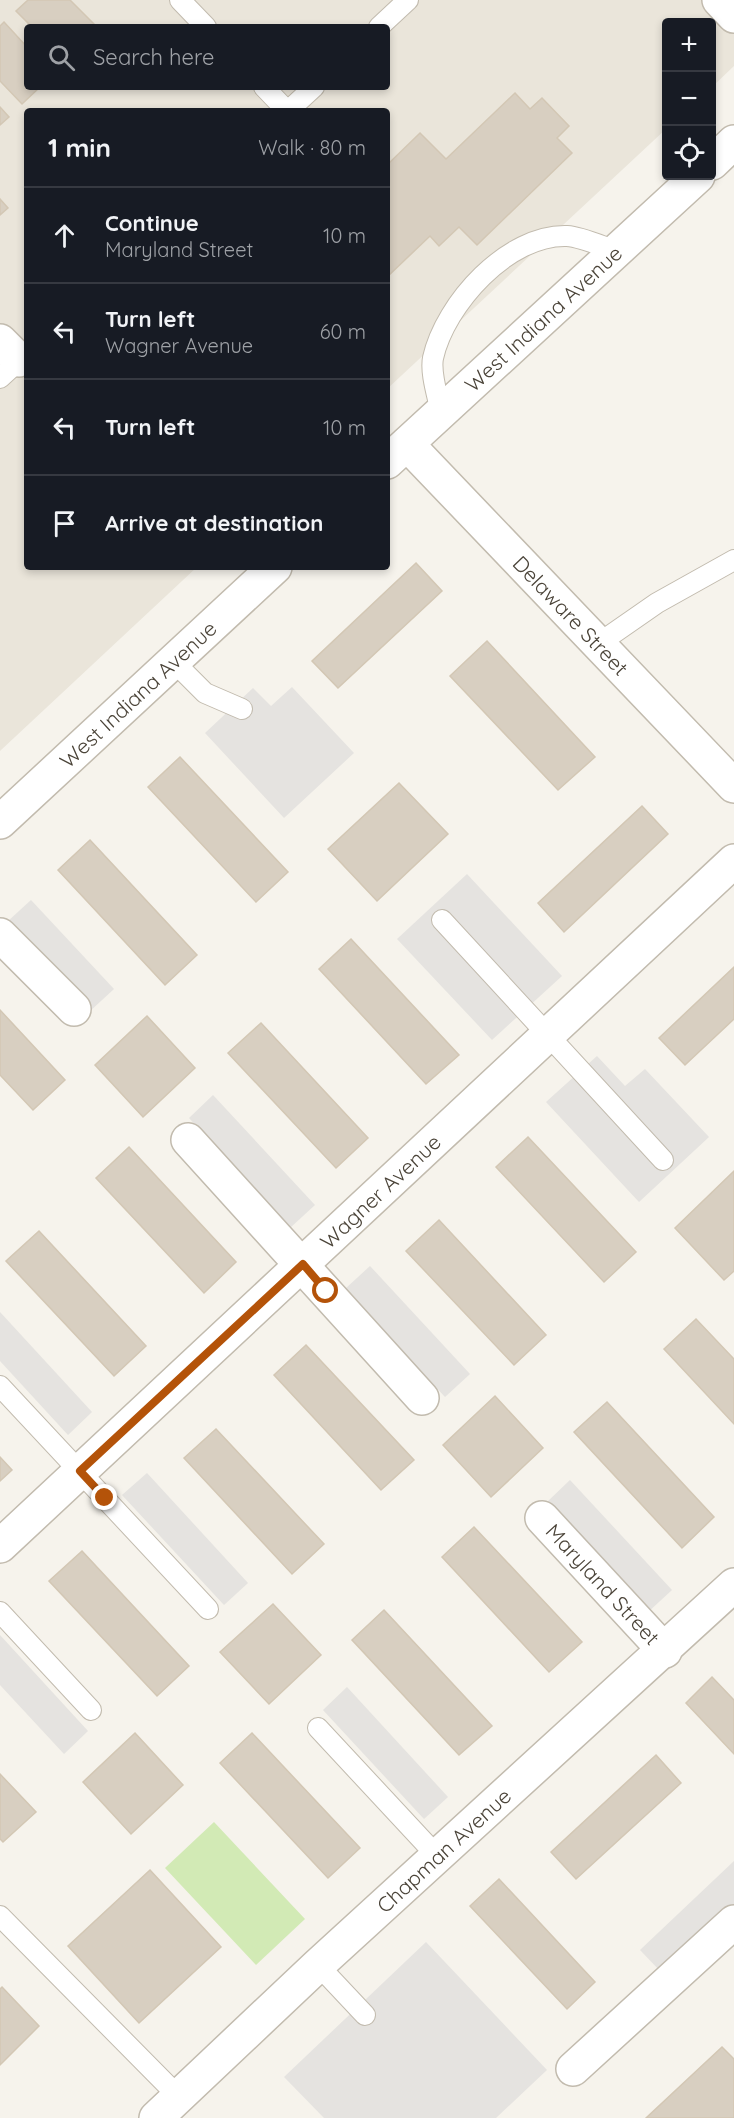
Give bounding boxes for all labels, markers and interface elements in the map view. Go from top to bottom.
map controls [662,18,716,180]
button: + [662,18,716,72]
search box [24,24,390,90]
icon: search [45,41,78,74]
text: Search here [93,43,214,71]
button: − [662,72,716,126]
button: locate [662,126,716,180]
text: 1 min [48,131,111,164]
text: Walk · 80 m [258,135,366,160]
text: Continue [105,209,199,237]
icon: ahead [48,219,81,252]
text: 10 m [323,223,366,248]
text: Maryland Street [105,237,253,262]
street label: West Indiana Avenue [459,240,627,397]
text: Turn left [105,305,195,333]
icon: left [48,315,81,348]
text: 60 m [320,319,366,344]
text: Wagner Avenue [105,333,253,358]
icon: left [48,411,81,444]
text: Turn left [105,413,195,441]
text: 10 m [323,415,366,440]
icon: arrive [48,507,81,540]
text: Arrive at destination [105,509,323,537]
street label: Delaware Street [508,550,634,681]
street label: West Indiana Avenue [54,615,222,773]
street label: Wagner Avenue [314,1129,446,1254]
route start [312,1277,338,1303]
route end [91,1484,117,1510]
street label: Maryland Street [541,1518,666,1650]
street label: Chapman Avenue [371,1782,516,1918]

